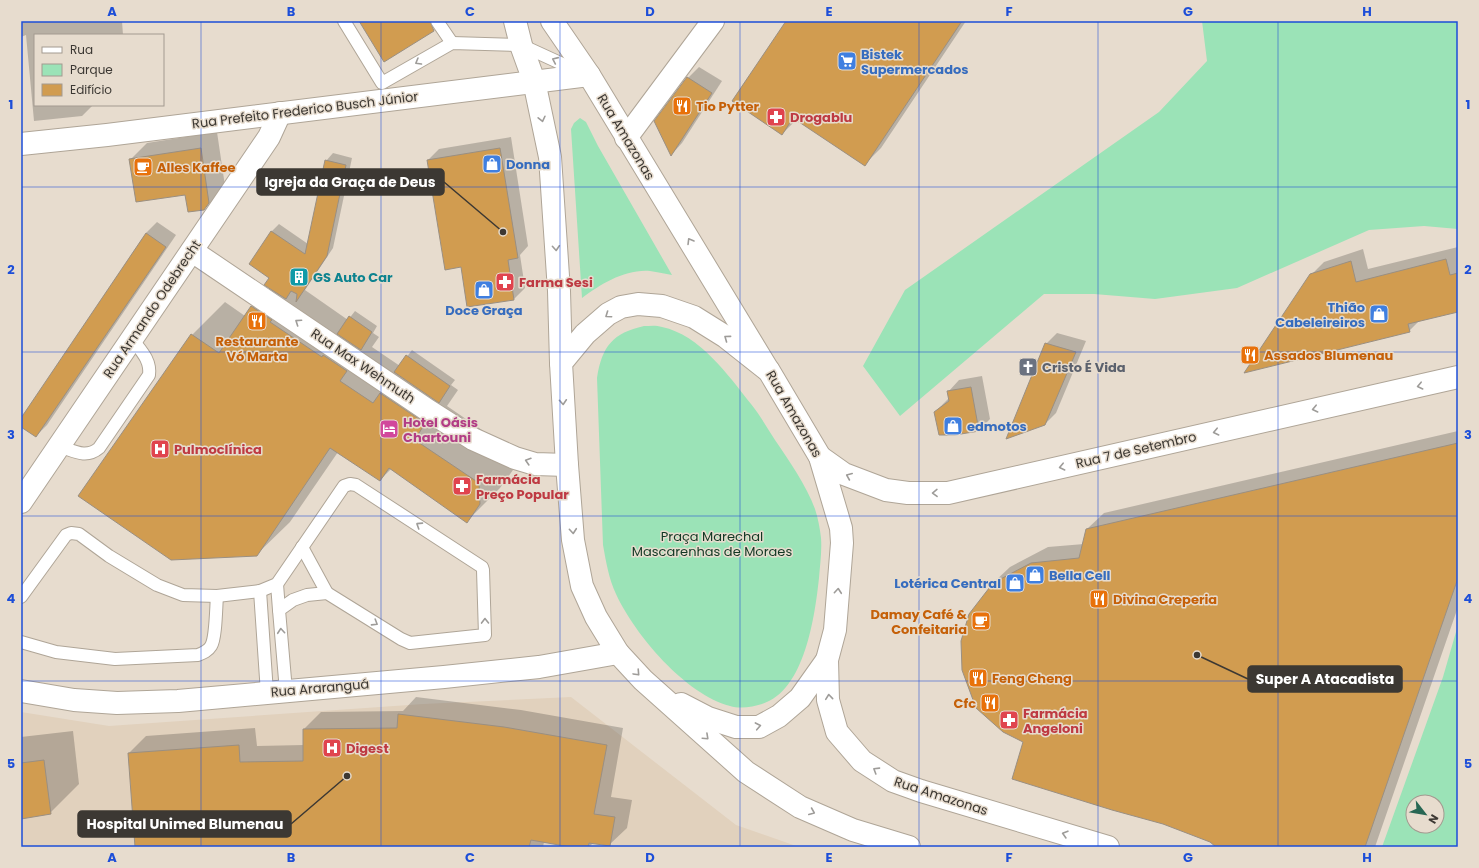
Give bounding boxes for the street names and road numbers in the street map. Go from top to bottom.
street label: Rua Prefeito Frederico Busch Júnior [191,87,419,133]
street label: Rua Amazonas [593,90,659,184]
street label: Rua Armando Odebrecht [99,236,206,382]
street label: Rua Max Wehmuth [307,324,419,408]
street label: Rua Amazonas [761,367,827,461]
street label: Rua 7 de Setembro [1074,427,1198,473]
street label: Rua Araranguá [270,674,370,702]
street label: Rua Amazonas [892,772,991,820]

